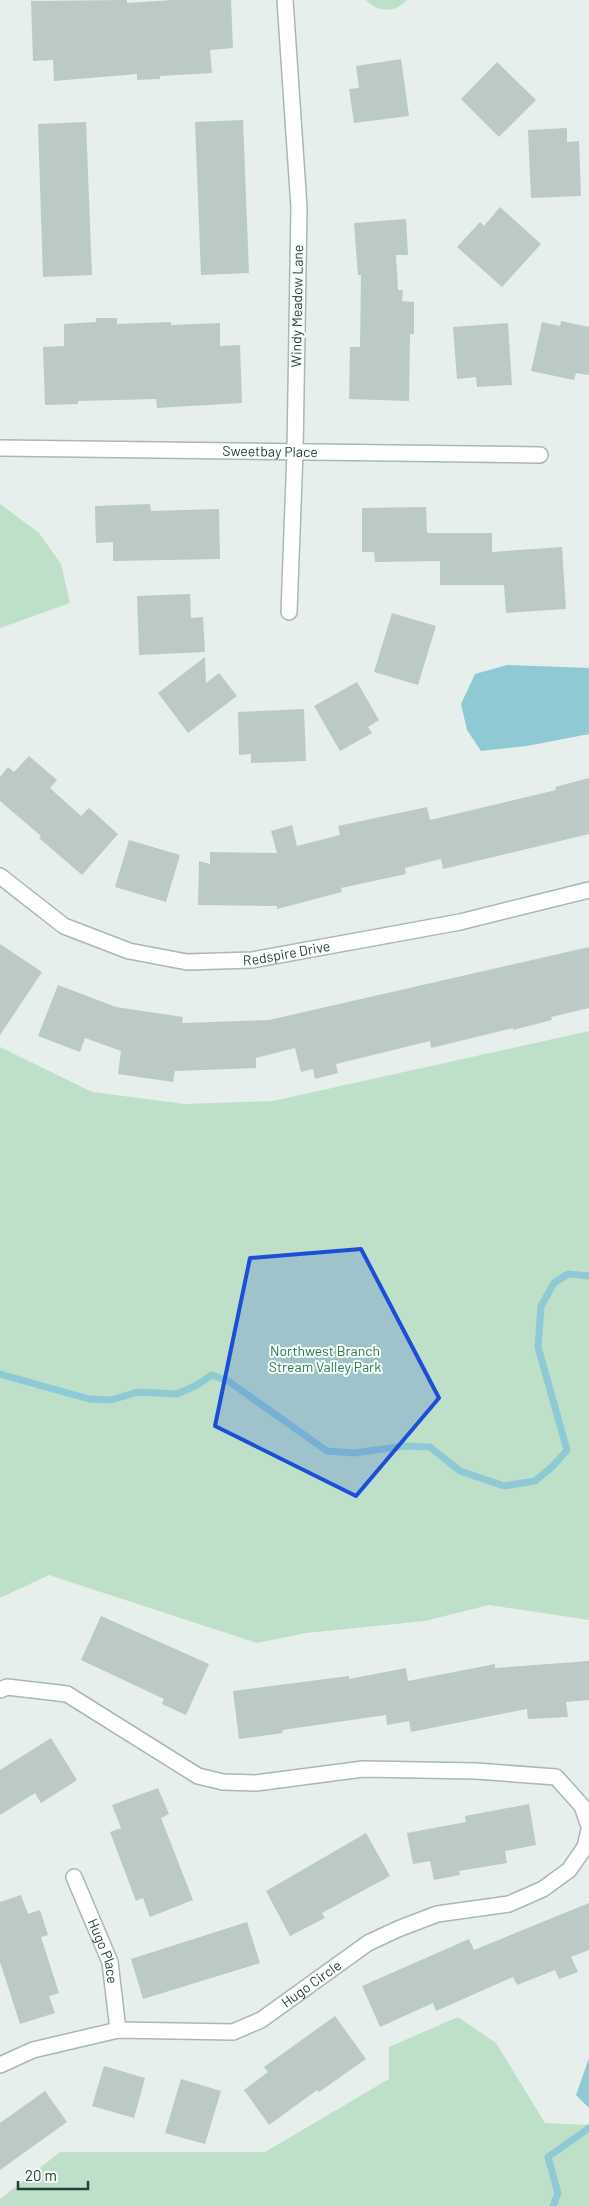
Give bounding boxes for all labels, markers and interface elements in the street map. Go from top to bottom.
street label: Windy Meadow Lane [287,245,306,367]
street label: Sweetbay Place [222,442,318,460]
street label: Redspire Drive [243,937,331,968]
park label: Northwest Branch Stream Valley Park [269,1342,381,1375]
street label: Hugo Place [85,1916,121,1984]
street label: Hugo Circle [278,1956,344,2011]
scale bar [18,2158,88,2190]
text: 20 m [25,2166,57,2184]

